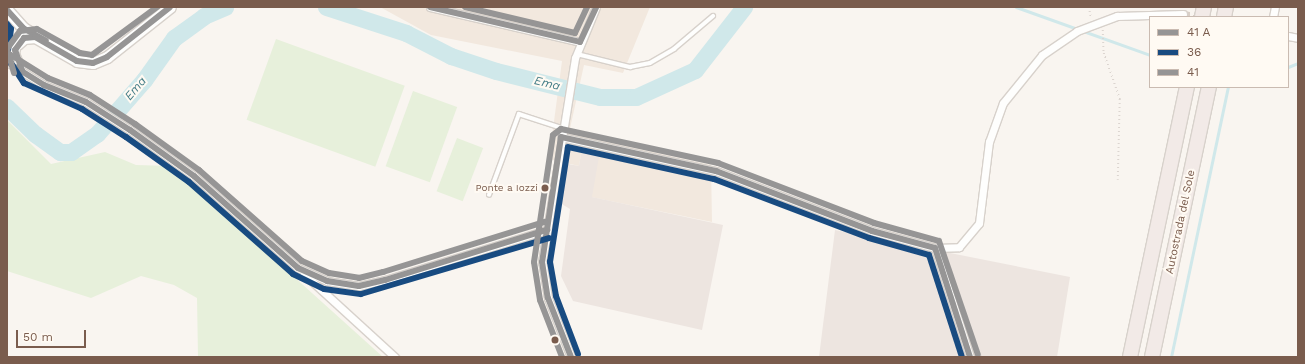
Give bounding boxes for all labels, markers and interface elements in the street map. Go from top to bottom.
legend [1149,16,1289,88]
text: 41 A [1187,25,1210,39]
text: 36 [1187,45,1201,59]
text: 41 [1187,65,1199,79]
water label: Ema [122,74,150,104]
water label: Ema [533,74,561,94]
street label: Autostrada del Sole [1163,168,1199,276]
place label: Ponte a Iozzi [475,182,538,194]
marker: Ponte a Iozzi [540,183,550,193]
scale bar [18,322,88,348]
text: 50 m [23,330,53,344]
unlabelled marker [550,335,560,345]

